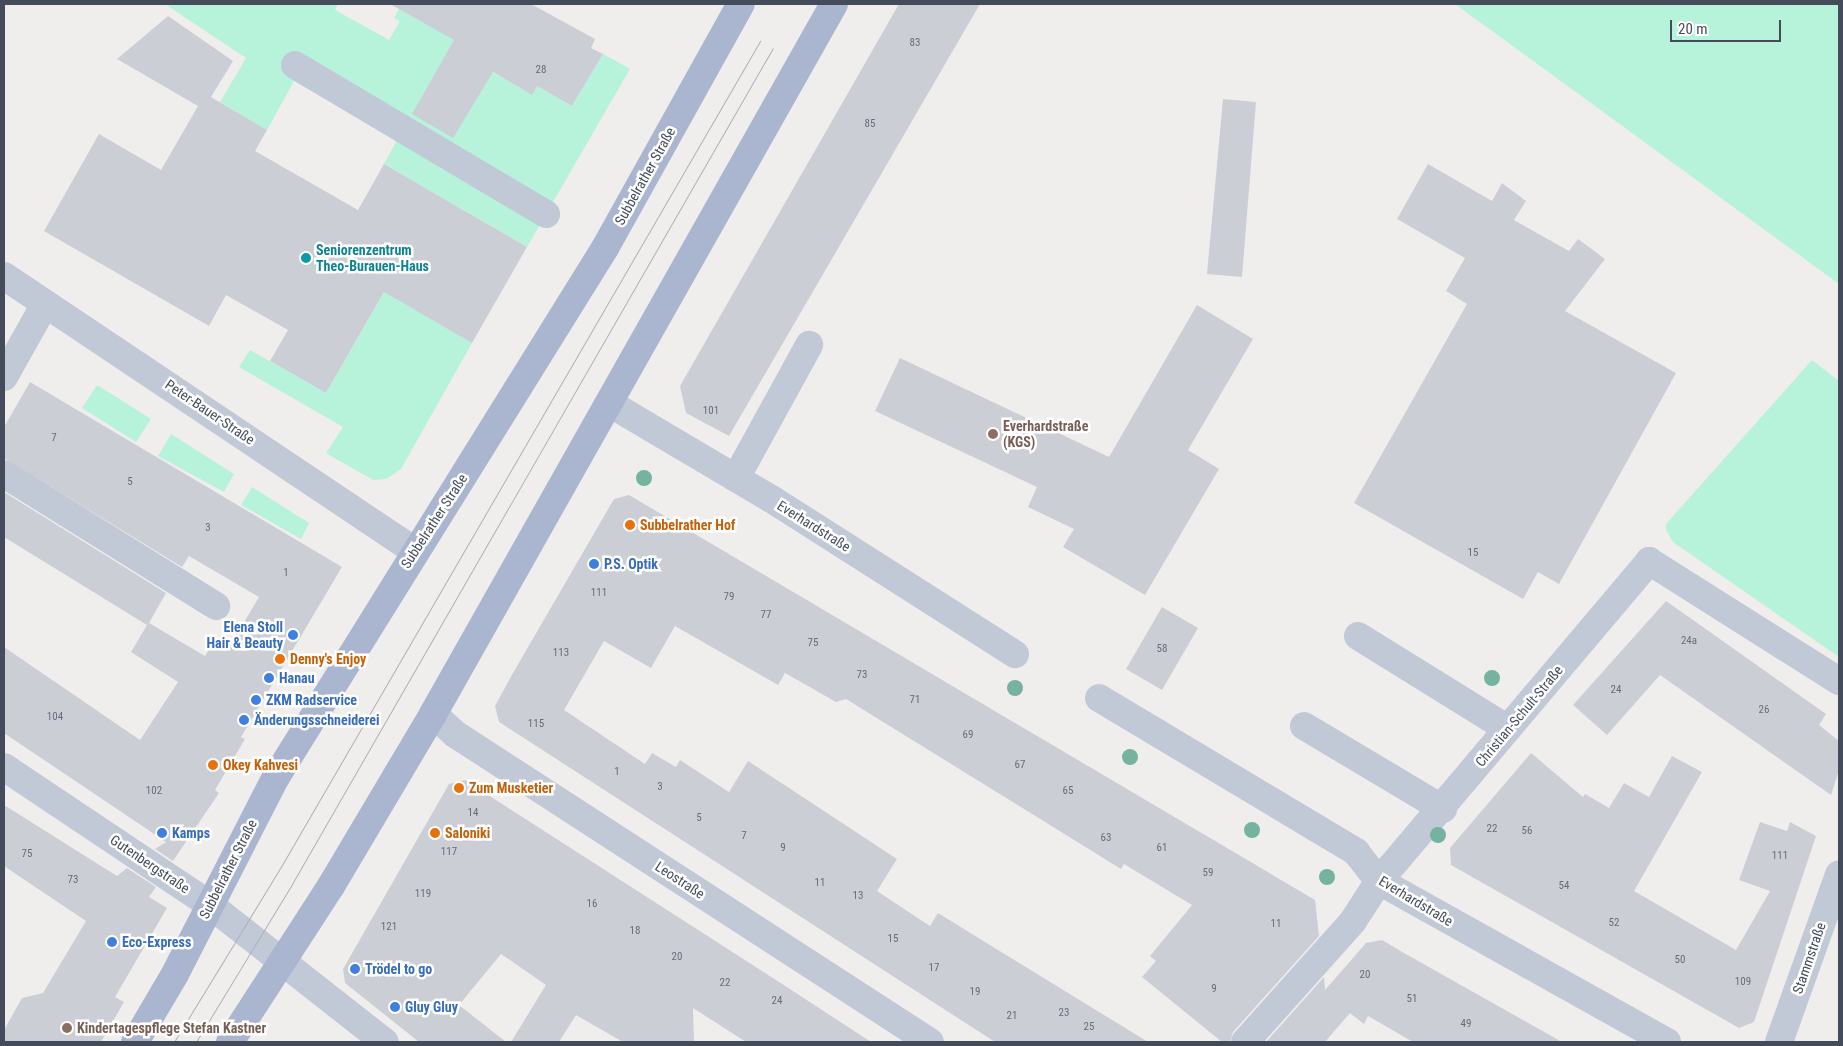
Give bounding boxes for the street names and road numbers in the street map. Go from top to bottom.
street label: Subbelrather Straße [611,124,679,228]
street label: Peter-Bauer-Straße [162,376,258,448]
street label: Subbelrather Straße [397,471,471,571]
street label: Everhardstraße [774,497,854,555]
street label: Christian-Schult-Straße [1472,662,1566,770]
street label: Subbelrather Straße [196,817,260,921]
street label: Gutenbergstraße [107,831,193,897]
street label: Leostraße [652,858,708,902]
street label: Everhardstraße [1376,872,1456,930]
street label: Stammstraße [1789,920,1829,996]

